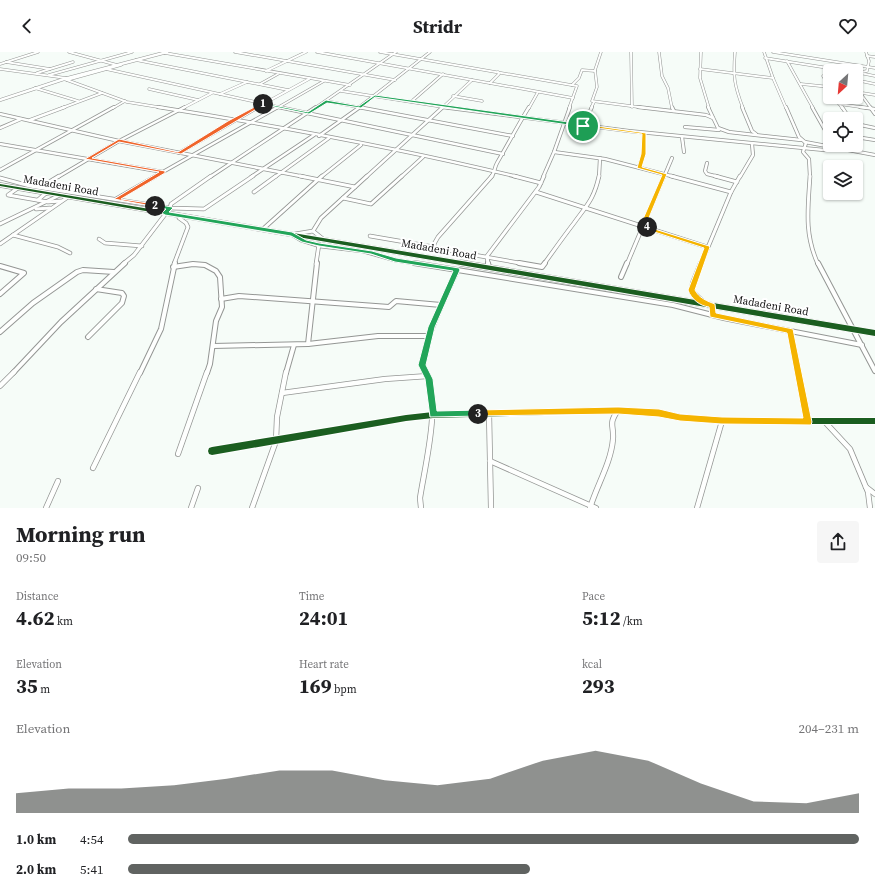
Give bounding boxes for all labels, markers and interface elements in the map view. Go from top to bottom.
text: Stridr [413,14,462,39]
icon: back [16,15,38,37]
icon: heart [837,15,859,37]
north arrow [823,64,863,104]
map controls [823,64,863,200]
pin: 1 [253,94,273,114]
text: 1 [260,96,266,111]
pin [566,109,600,143]
button: locate [823,112,863,152]
icon: arrive [572,115,594,137]
button: layers [823,160,863,200]
street label: Madadeni Road [22,171,101,200]
pin: 2 [145,196,165,216]
text: 2 [152,198,158,213]
pin: 4 [637,217,657,237]
text: 4 [644,219,650,234]
street label: Madadeni Road [400,235,479,264]
street label: Madadeni Road [732,291,811,320]
pin: 3 [468,404,488,424]
text: 3 [475,406,481,421]
text: Morning run [16,519,146,549]
button: share [817,521,859,563]
text: 09:50 [16,549,46,566]
text: Distance [16,589,59,604]
text: Time [299,589,324,604]
text: Pace [582,589,605,604]
text: 4.62 [16,604,55,632]
text: 24:01 [299,604,348,632]
text: 5:12 [582,604,621,632]
text: km [55,614,73,629]
text: /km [621,614,643,629]
text: Elevation [16,657,62,672]
text: Heart rate [299,657,349,672]
text: kcal [582,657,602,672]
text: 35 [16,672,38,700]
text: 169 [299,672,332,700]
text: 293 [582,672,615,700]
text: m [38,682,50,697]
text: bpm [332,682,357,697]
text: Elevation [16,720,70,737]
text: 204–231 m [799,720,859,737]
text: 1.0 km [16,831,56,848]
text: 4:54 [80,831,103,848]
text: 2.0 km [16,861,56,878]
text: 5:41 [80,861,103,878]

